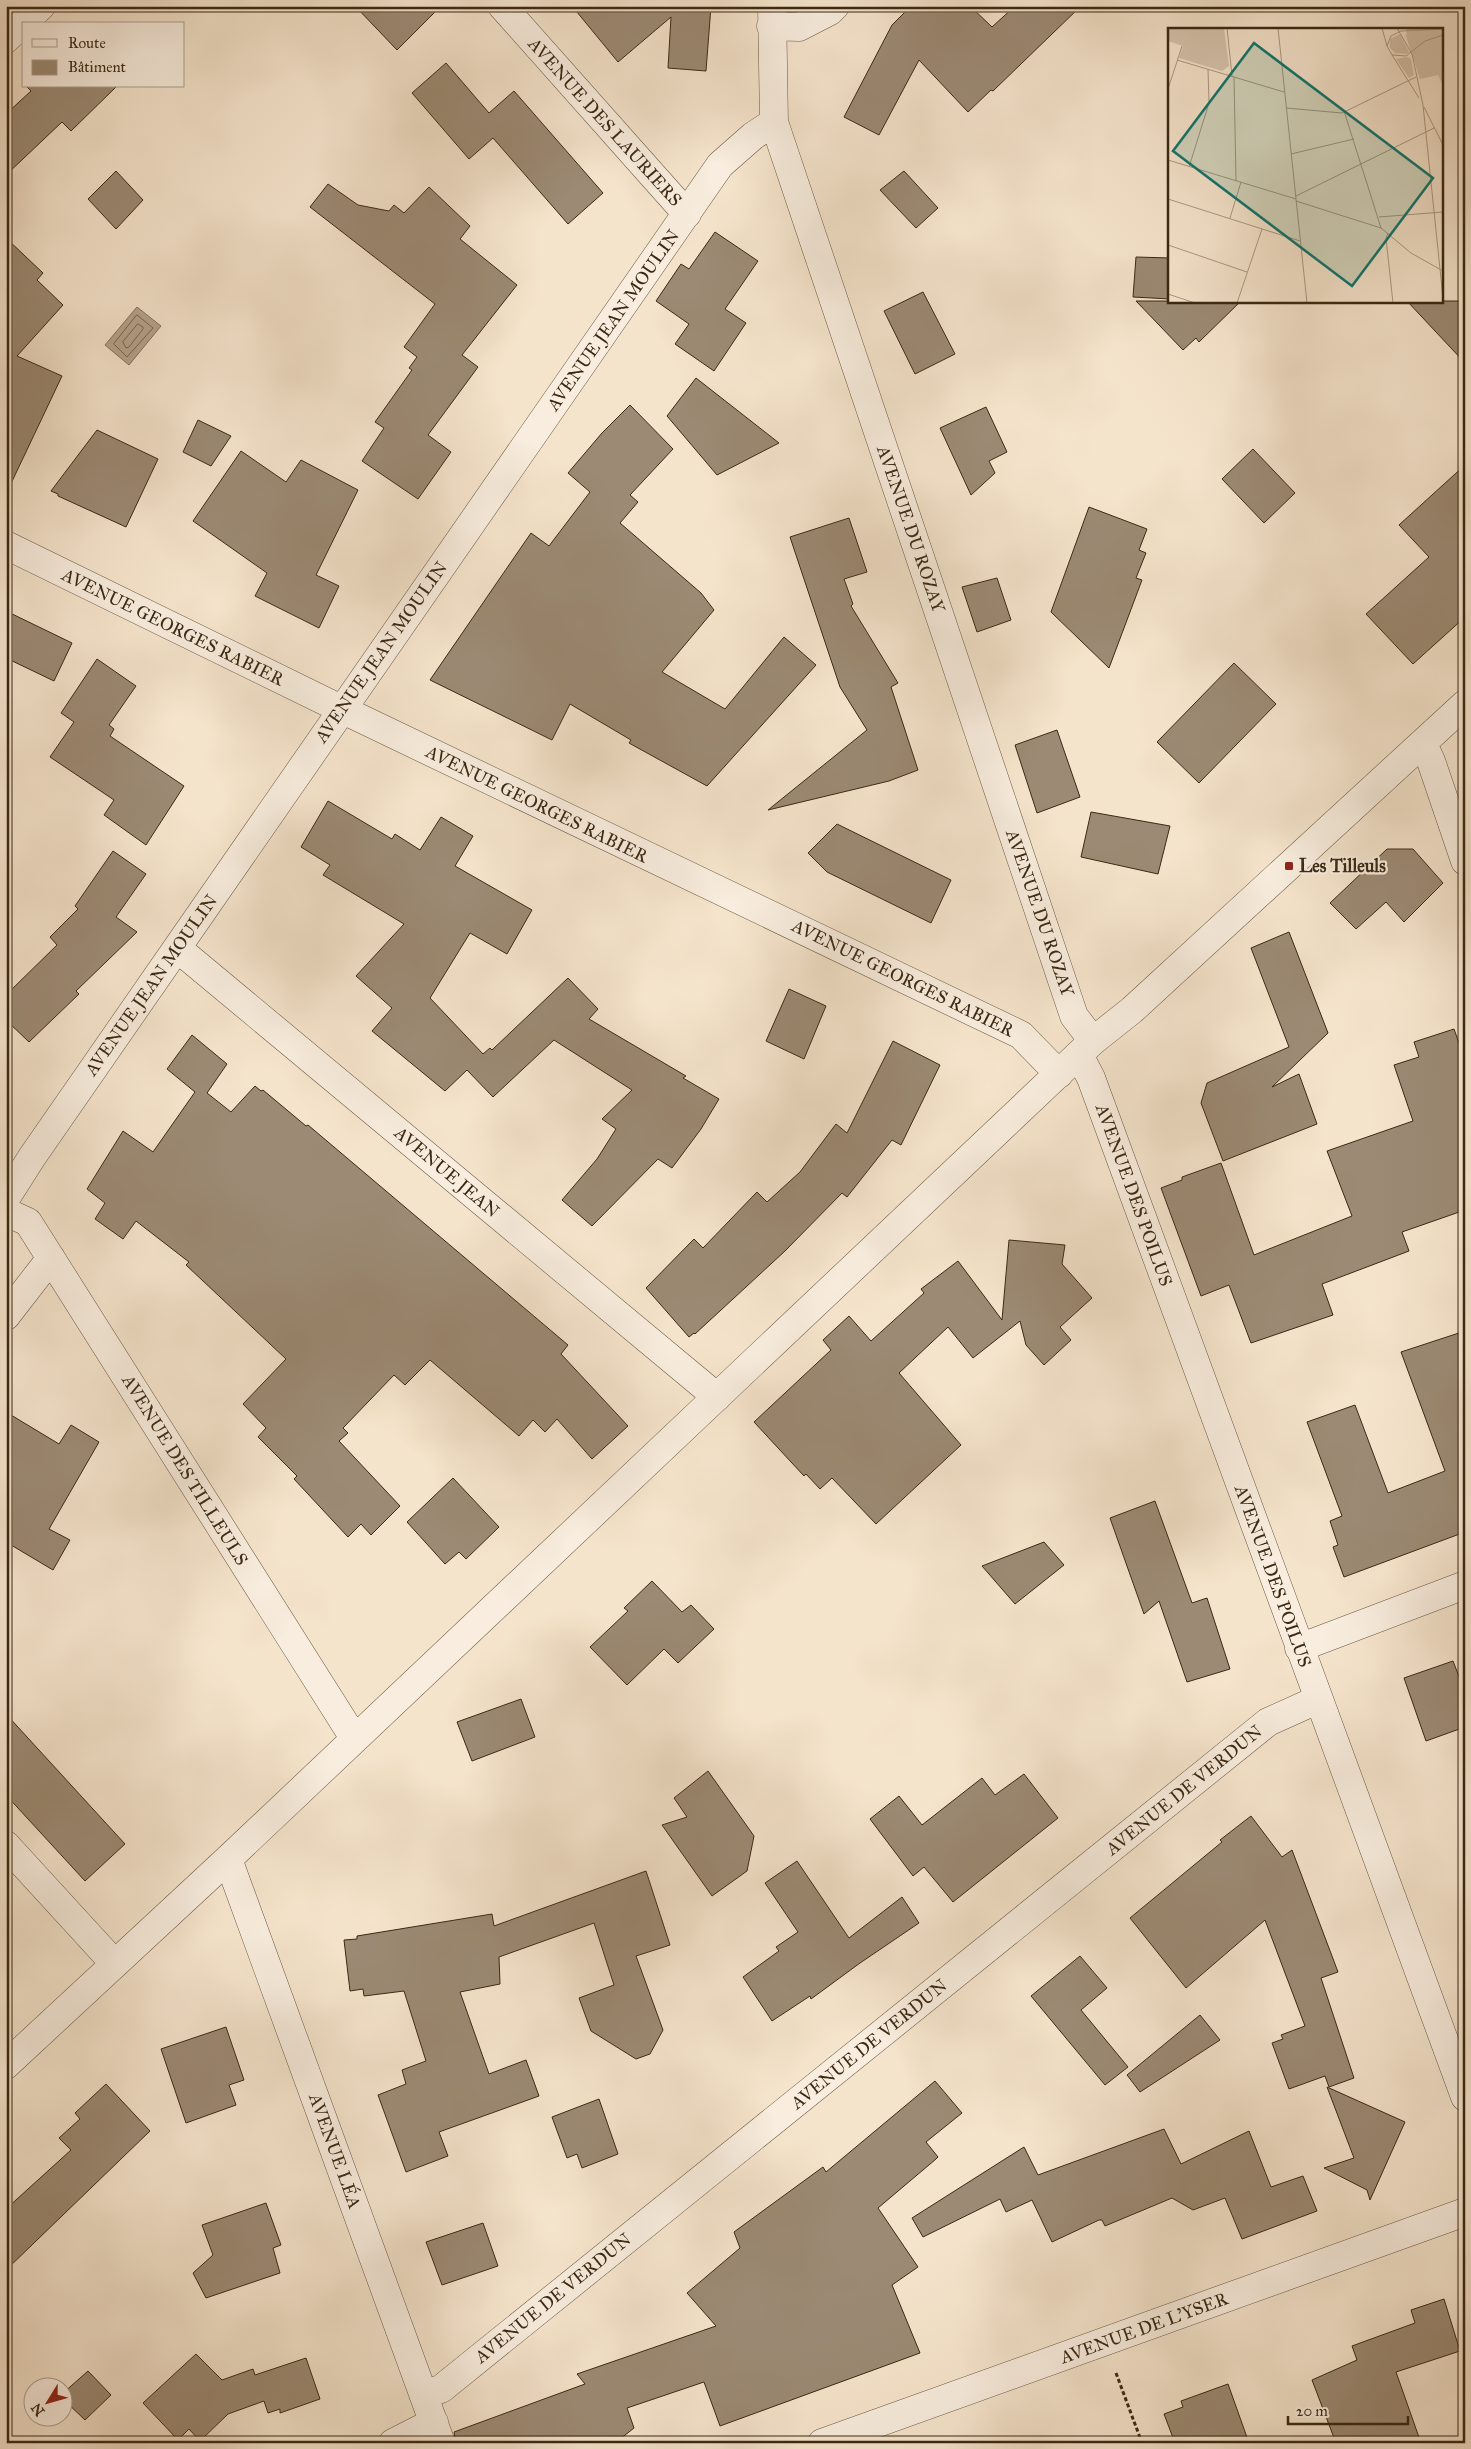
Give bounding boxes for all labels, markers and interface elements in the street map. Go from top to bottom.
legend [22,22,185,88]
inset map [1168,28,1444,302]
street label: AVENUE DES LAURIERS [523,32,687,211]
text: Route [68,34,106,52]
text: Bâtiment [68,58,127,76]
street label: AVENUE JEAN MOULIN [541,225,685,416]
street label: AVENUE DU ROZAY [872,442,950,616]
street label: AVENUE JEAN MOULIN [309,557,453,748]
street label: AVENUE GEORGES RABIER [57,563,289,691]
street label: AVENUE GEORGES RABIER [421,740,653,868]
street label: AVENUE DU ROZAY [1001,826,1079,1000]
place label: Les Tilleuls [1299,855,1386,877]
marker: Les Tilleuls [1283,860,1295,872]
street label: AVENUE JEAN MOULIN [79,890,223,1081]
street label: AVENUE GEORGES RABIER [787,914,1019,1042]
street label: AVENUE DES POILUS [1090,1100,1177,1289]
street label: AVENUE JEAN [389,1121,504,1223]
street label: AVENUE DES TILLEULS [117,1370,253,1569]
street label: AVENUE DES POILUS [1229,1481,1316,1670]
street label: AVENUE DE VERDUN [1101,1720,1267,1860]
street label: AVENUE DE VERDUN [786,1974,952,2114]
street label: AVENUE LÉA [304,2089,368,2211]
street label: AVENUE DE VERDUN [470,2228,636,2368]
street label: AVENUE DE L'YSER [1056,2287,1232,2369]
north arrow [22,2376,72,2426]
scale bar [1288,2394,1408,2426]
text: N [28,2400,48,2419]
text: 20 m [1296,2402,1328,2420]

